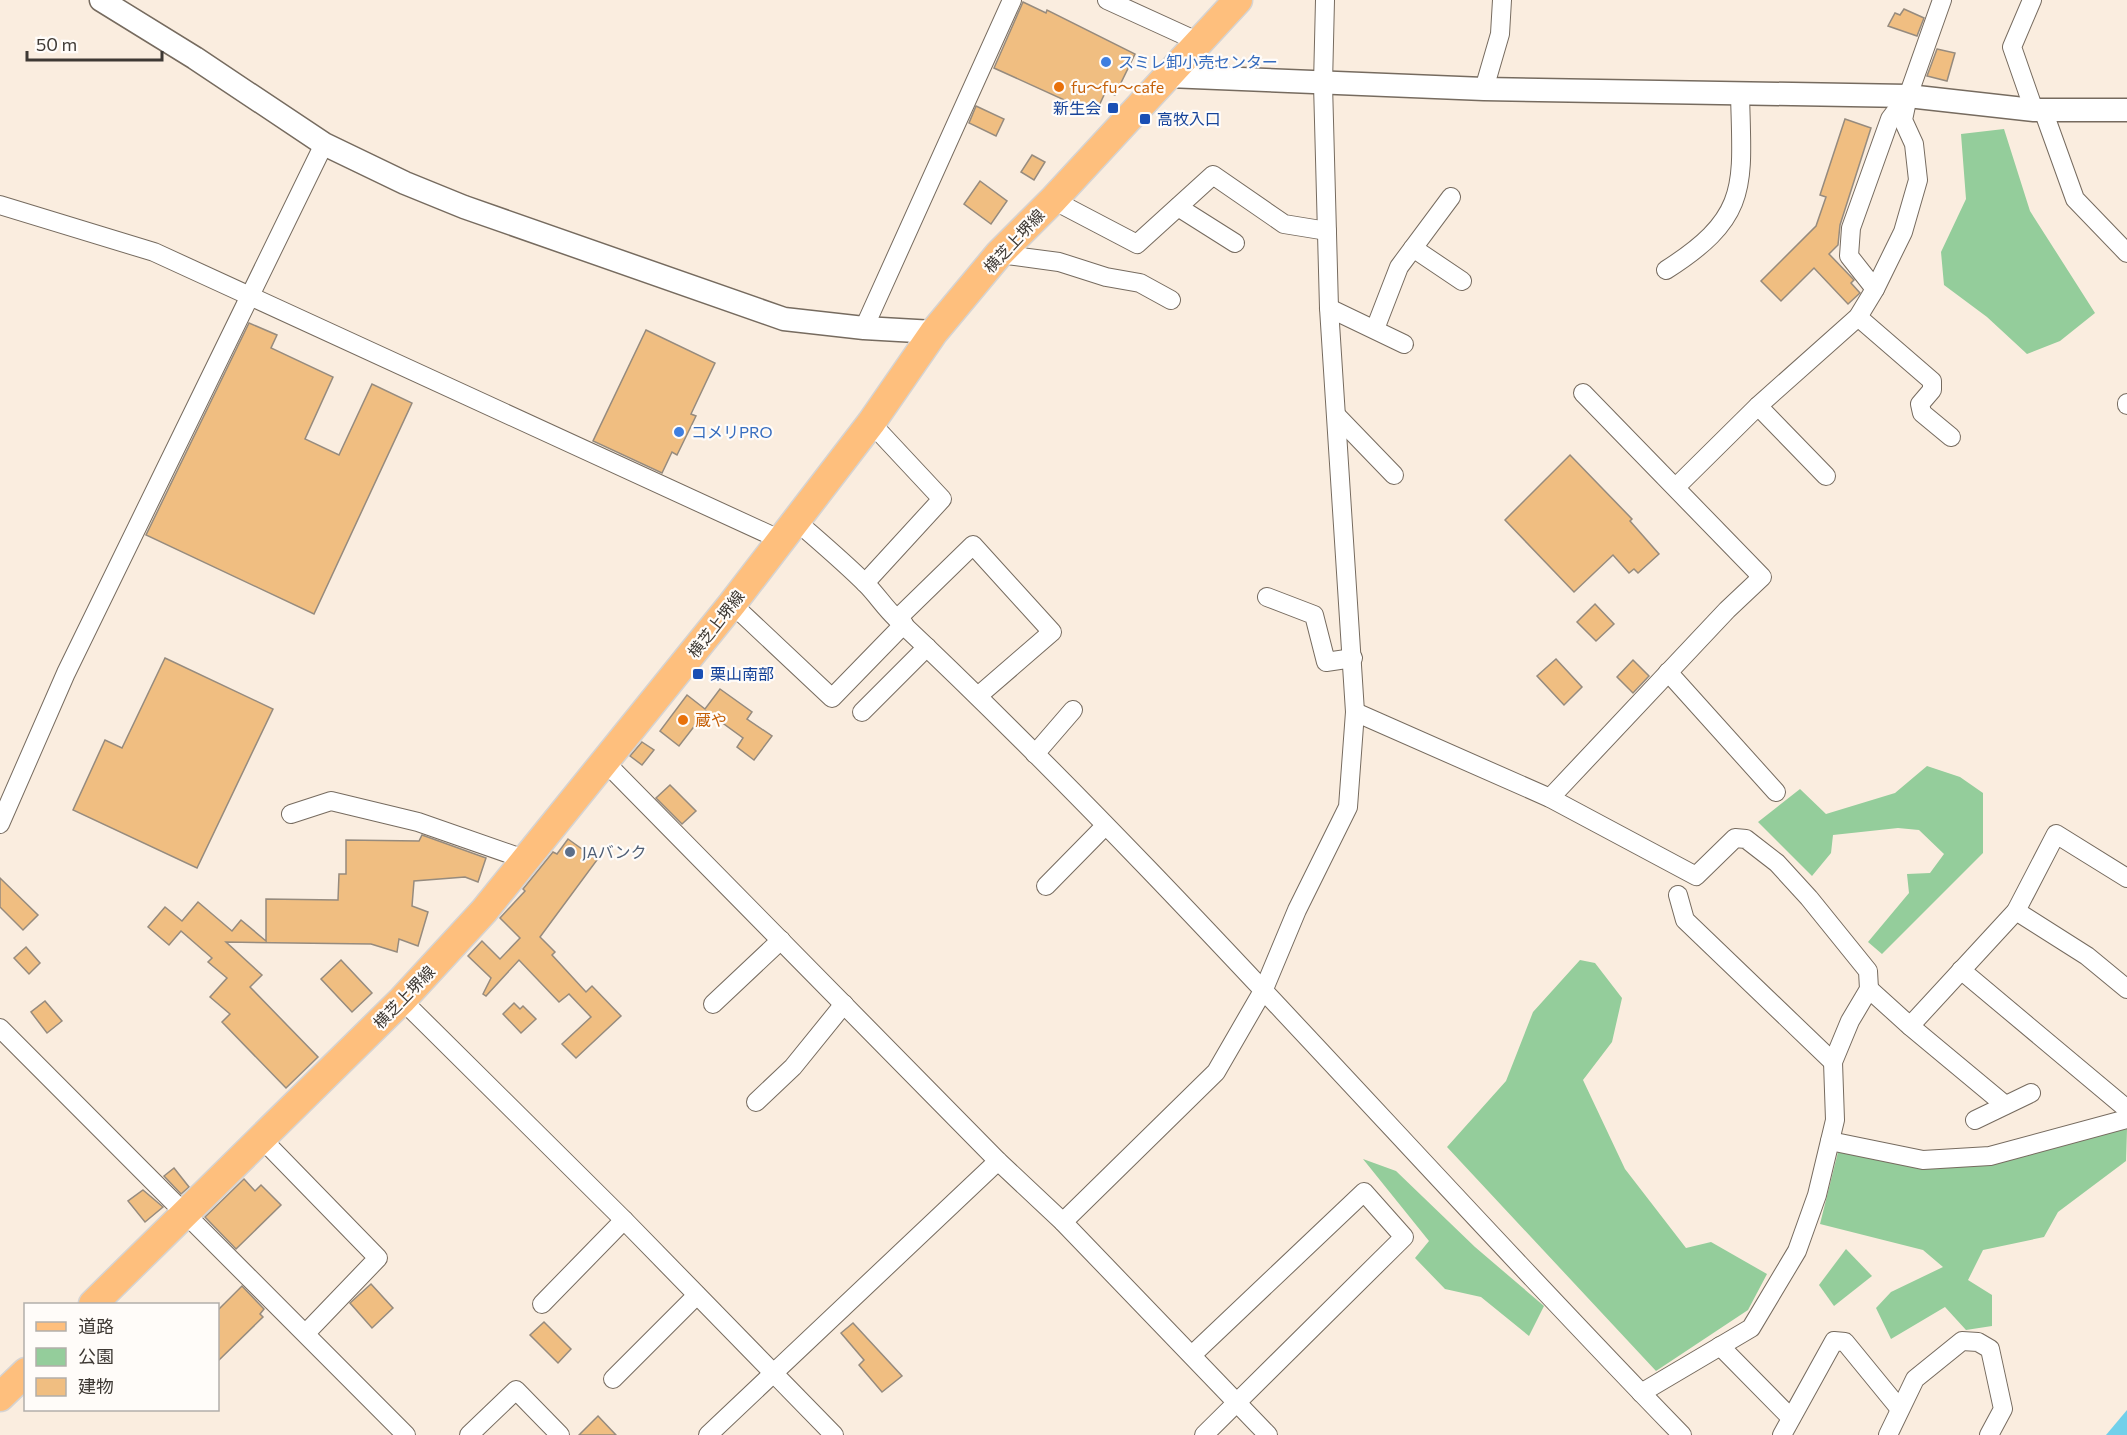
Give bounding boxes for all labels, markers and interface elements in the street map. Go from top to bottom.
scale bar [27,24,162,62]
text: 50 m [36,33,77,55]
place label: スミレ卸小売センター [1118,52,1278,71]
marker: スミレ卸小売センター [1099,55,1113,69]
place label: fu～fu～cafe [1071,77,1164,96]
marker: fu～fu～cafe [1052,80,1066,94]
place label: 新生会 [1053,98,1101,117]
marker: 新生会 [1106,101,1120,115]
place label: 高牧入口 [1157,109,1221,128]
marker: 高牧入口 [1138,112,1152,126]
street label: 横芝上堺線 [979,205,1048,276]
place label: コメリPRO [691,422,773,441]
marker: コメリPRO [672,425,686,439]
street label: 横芝上堺線 [683,586,748,661]
place label: 栗山南部 [710,664,774,683]
marker: 栗山南部 [691,667,705,681]
place label: 蔵や [695,710,727,729]
marker: 蔵や [676,713,690,727]
place label: JAバンク [582,842,647,861]
marker: JAバンク [563,845,577,859]
street label: 横芝上堺線 [369,961,438,1032]
legend [24,1303,219,1411]
text: 道路 [78,1315,114,1337]
text: 公園 [78,1345,114,1367]
text: 建物 [78,1375,114,1397]

